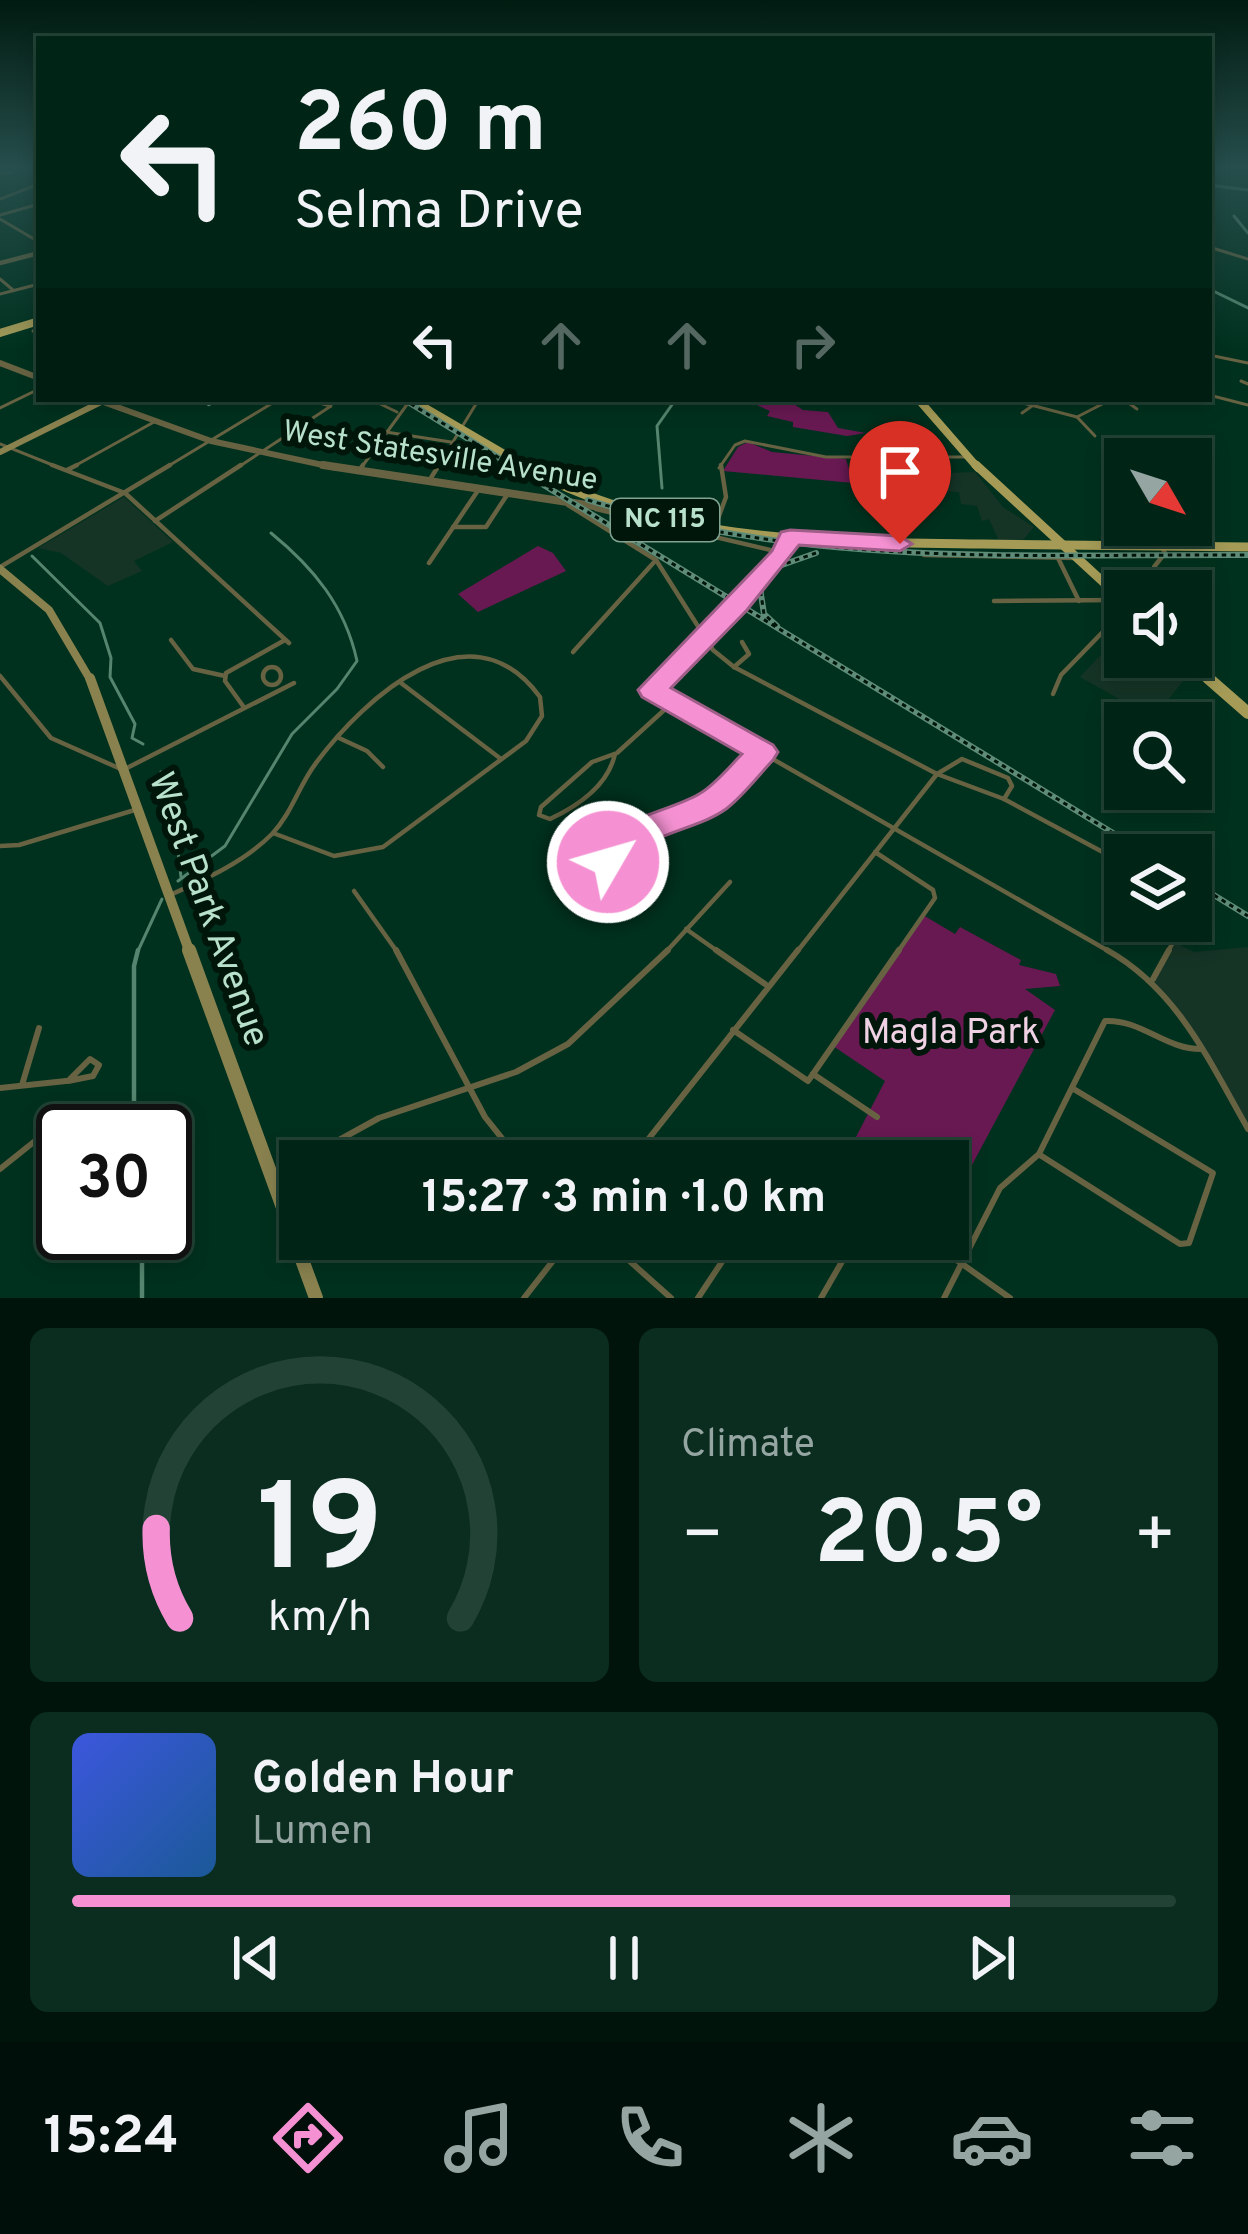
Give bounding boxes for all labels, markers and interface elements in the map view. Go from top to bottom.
text: 260 m [294,75,547,181]
icon: left [96,84,252,240]
text: Selma Drive [294,179,584,248]
icon: left [402,312,468,378]
icon: ahead [528,312,594,378]
icon: ahead [654,312,720,378]
icon: right [780,312,846,378]
street label: West Statesville Avenue [280,414,600,500]
pin [849,421,951,544]
north arrow [1104,438,1212,546]
map controls [1104,438,1212,942]
icon: arrive [867,439,933,505]
road number: NC 115 [611,499,719,541]
button: sound [1104,570,1212,678]
button: search [1104,702,1212,810]
street label: West Park Avenue [136,766,278,1054]
position arrow [545,799,671,925]
button: layers [1104,834,1212,942]
park label: Magla Park [862,1011,1040,1057]
speed limit sign: 30 [36,1104,192,1260]
text: 15:27 · 3 min · 1.0 km [422,1171,826,1228]
text: Climate [681,1422,815,1471]
text: 19 [256,1457,383,1615]
text: 20.5° [814,1482,1043,1595]
text: − [681,1497,724,1580]
text: + [1133,1497,1176,1580]
text: km/h [267,1592,372,1646]
text: Golden Hour [252,1752,514,1809]
text: Lumen [252,1809,373,1858]
icon: previous [223,1925,289,1991]
icon: pause [591,1925,657,1991]
icon: next [959,1925,1025,1991]
icon: directions [266,2096,350,2180]
icon: music [437,2096,521,2180]
icon: phone [608,2096,692,2180]
icon: climate [779,2096,863,2180]
icon: car [950,2096,1034,2180]
icon: filters [1120,2096,1204,2180]
text: 15:24 [43,2104,179,2173]

